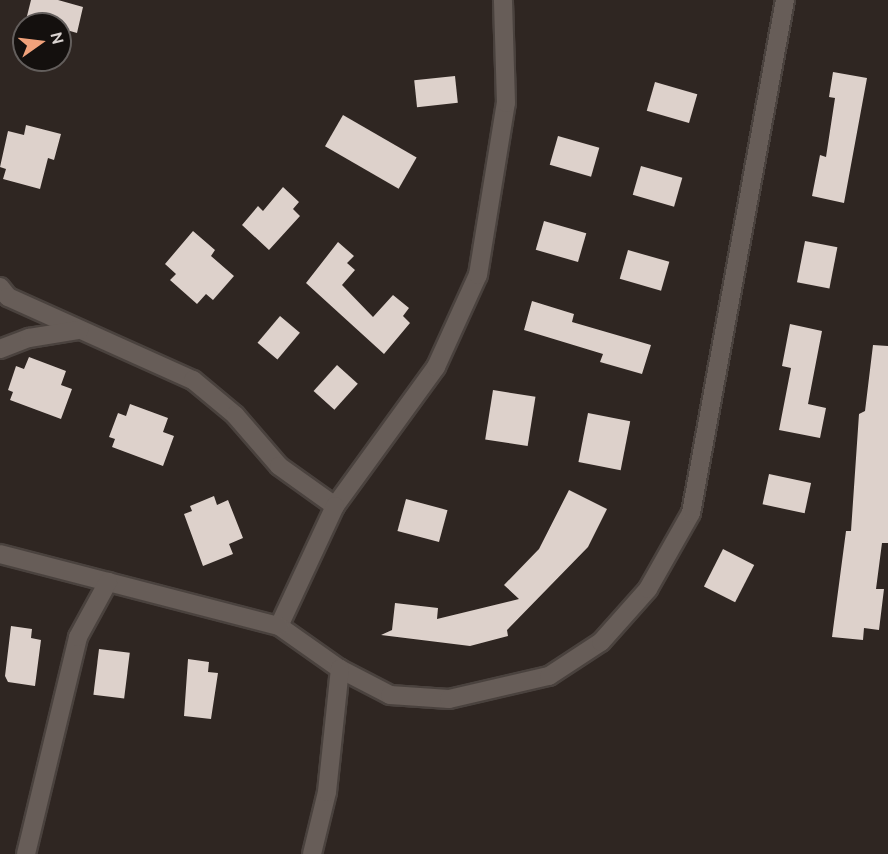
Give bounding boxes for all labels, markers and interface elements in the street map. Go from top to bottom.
north arrow [12,12,72,72]
text: N [47,30,68,46]

